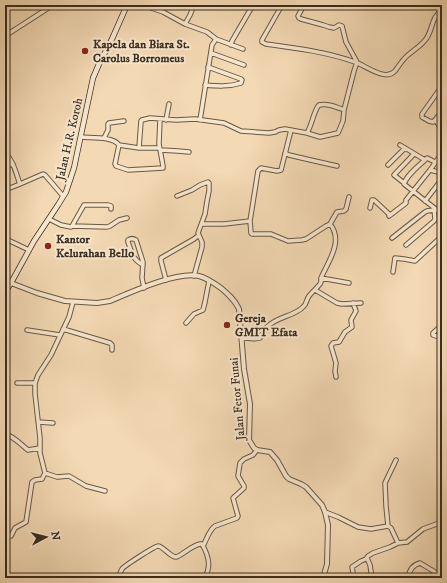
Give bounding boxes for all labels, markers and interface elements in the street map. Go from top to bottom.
place label: Kapela dan Biara St. Carolus Borromeus [93,37,190,66]
marker: Kapela dan Biara St. Carolus Borromeus [80,46,90,56]
street label: Jalan H.R. Koroh [52,96,86,183]
place label: Kantor Kelurahan Bello [56,232,134,261]
marker: Kantor Kelurahan Bello [43,241,53,251]
place label: Gereja GMIT Efata [235,311,298,340]
marker: Gereja GMIT Efata [222,320,232,330]
street label: Jalan Fetor Funai [226,357,249,442]
north arrow [26,517,66,557]
text: N [47,531,62,541]

